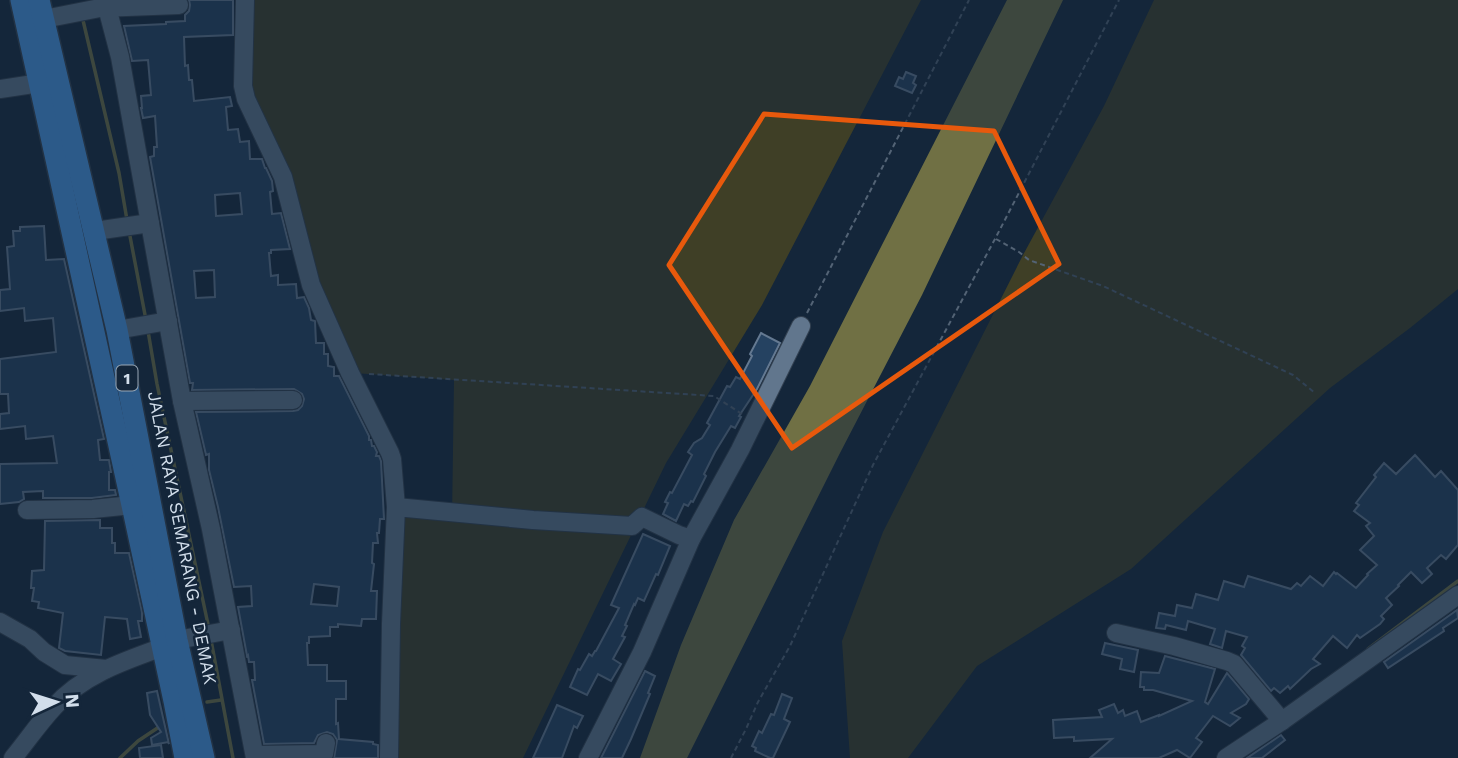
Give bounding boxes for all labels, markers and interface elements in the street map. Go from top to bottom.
road number: 1 [116,366,138,390]
street label: JALAN RAYA SEMARANG - DEMAK [144,390,221,686]
north arrow [21,667,91,737]
text: N [60,693,84,709]

